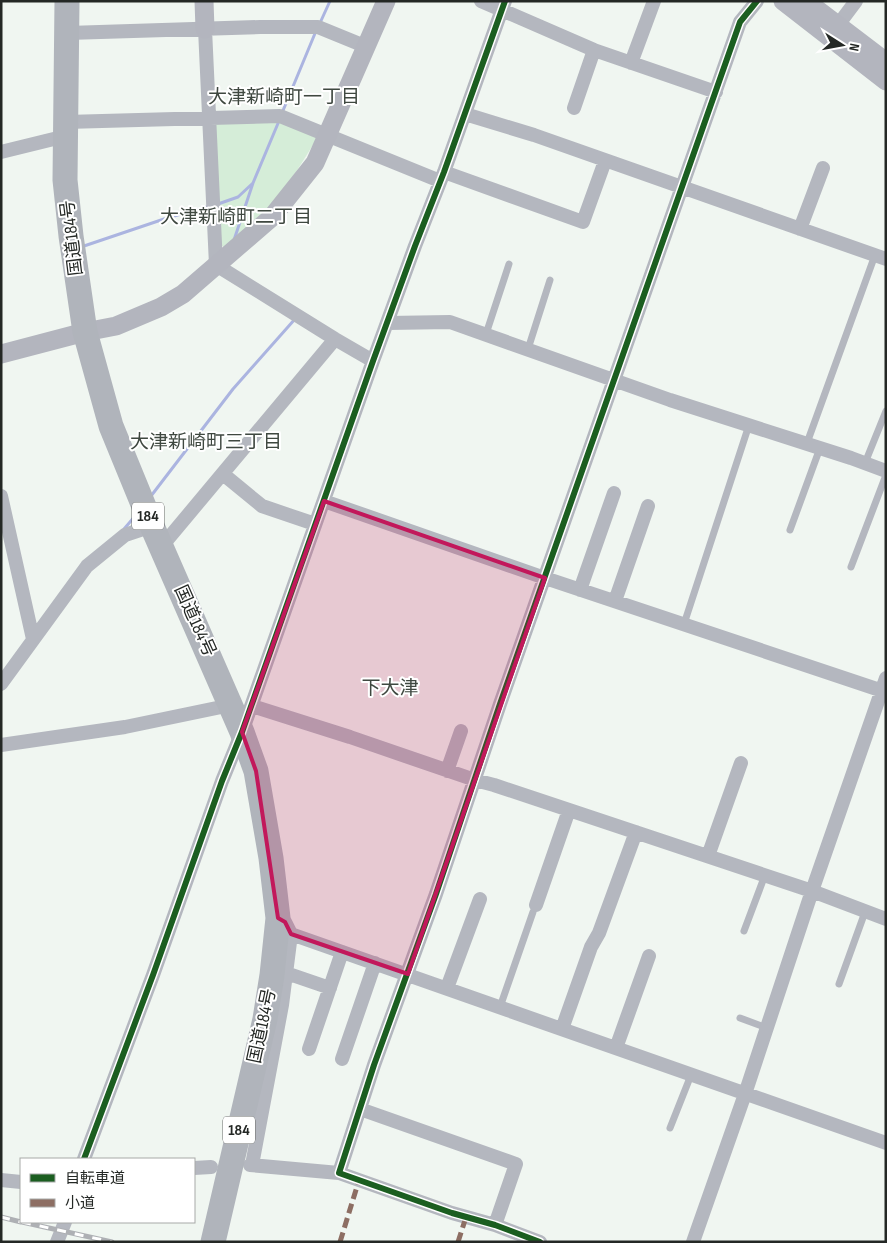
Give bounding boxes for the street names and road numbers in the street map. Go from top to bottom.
street label: 国道184号 [57,199,87,277]
road number: 184 [132,502,164,530]
street label: 国道184号 [170,582,220,660]
street label: 国道184号 [244,987,280,1065]
road number: 184 [223,1116,255,1144]

